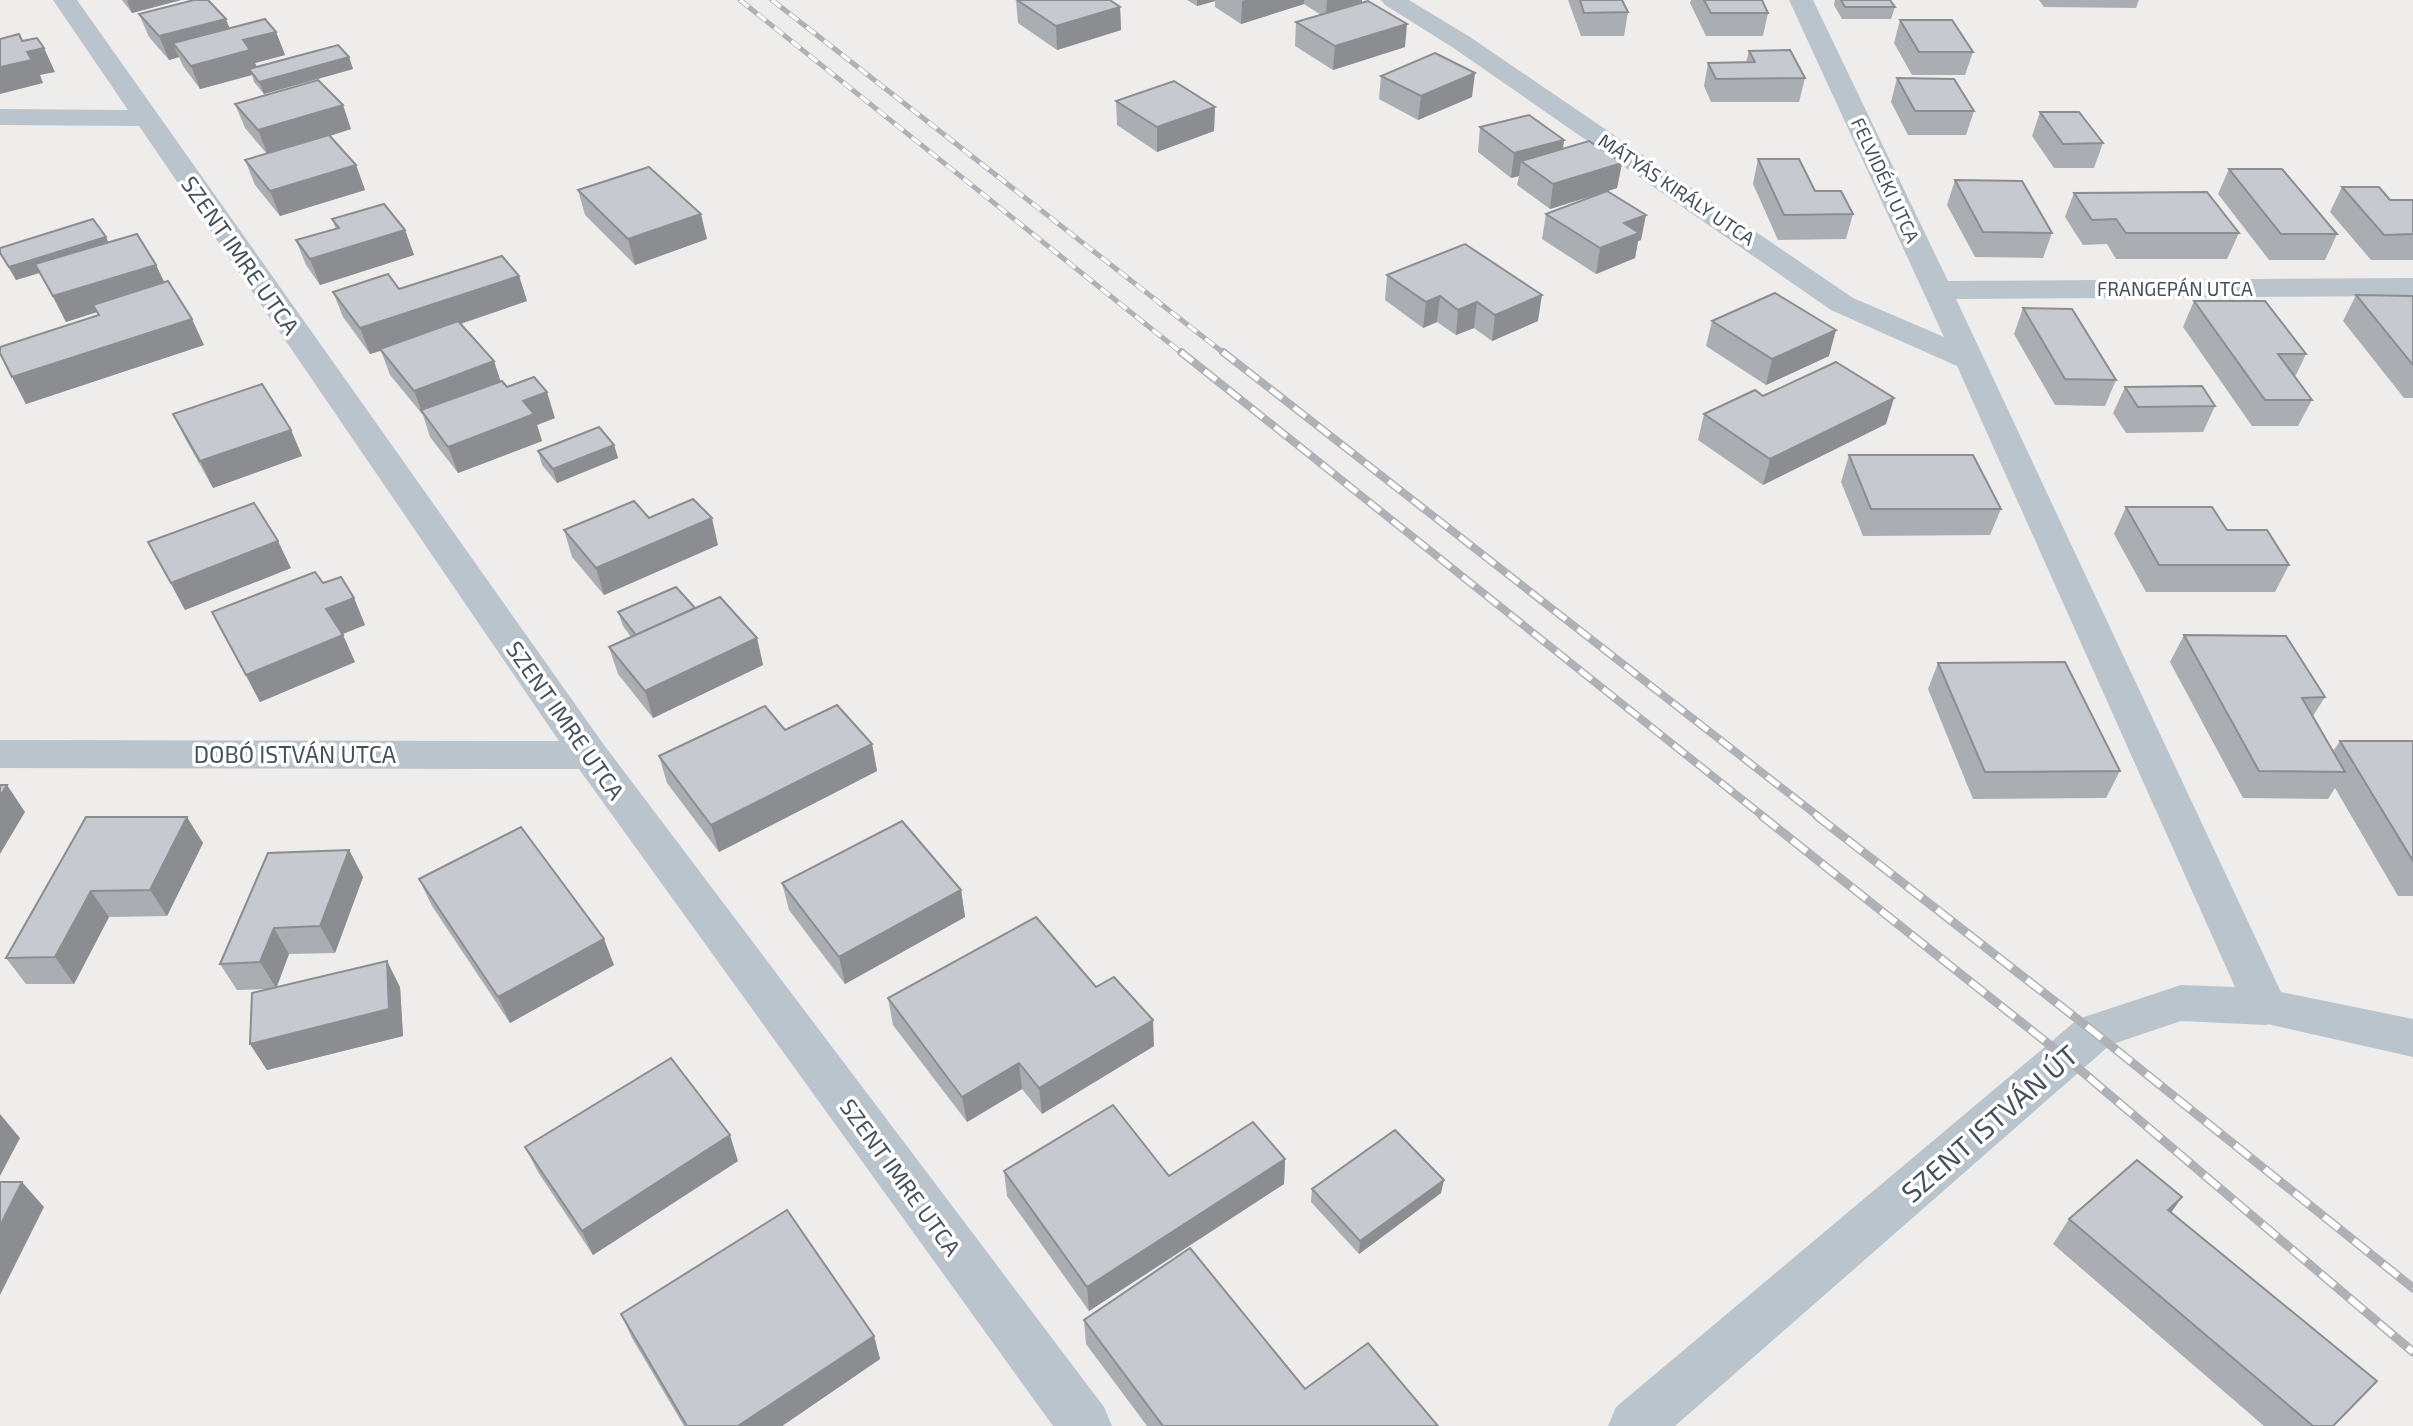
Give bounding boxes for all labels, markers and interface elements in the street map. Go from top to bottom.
street label: FELVIDÉKI UTCA [1847,114,1925,246]
street label: MÁTYÁS KIRÁLY UTCA [1595,128,1760,250]
street label: SZENT IMRE UTCA [176,170,307,340]
street label: FRANGEPÁN UTCA [2097,277,2253,300]
street label: SZENT IMRE UTCA [501,635,632,805]
street label: DOBÓ ISTVÁN UTCA [194,740,397,768]
street label: SZENT ISTVÁN ÚT [1894,1037,2084,1209]
street label: SZENT IMRE UTCA [835,1093,968,1261]

